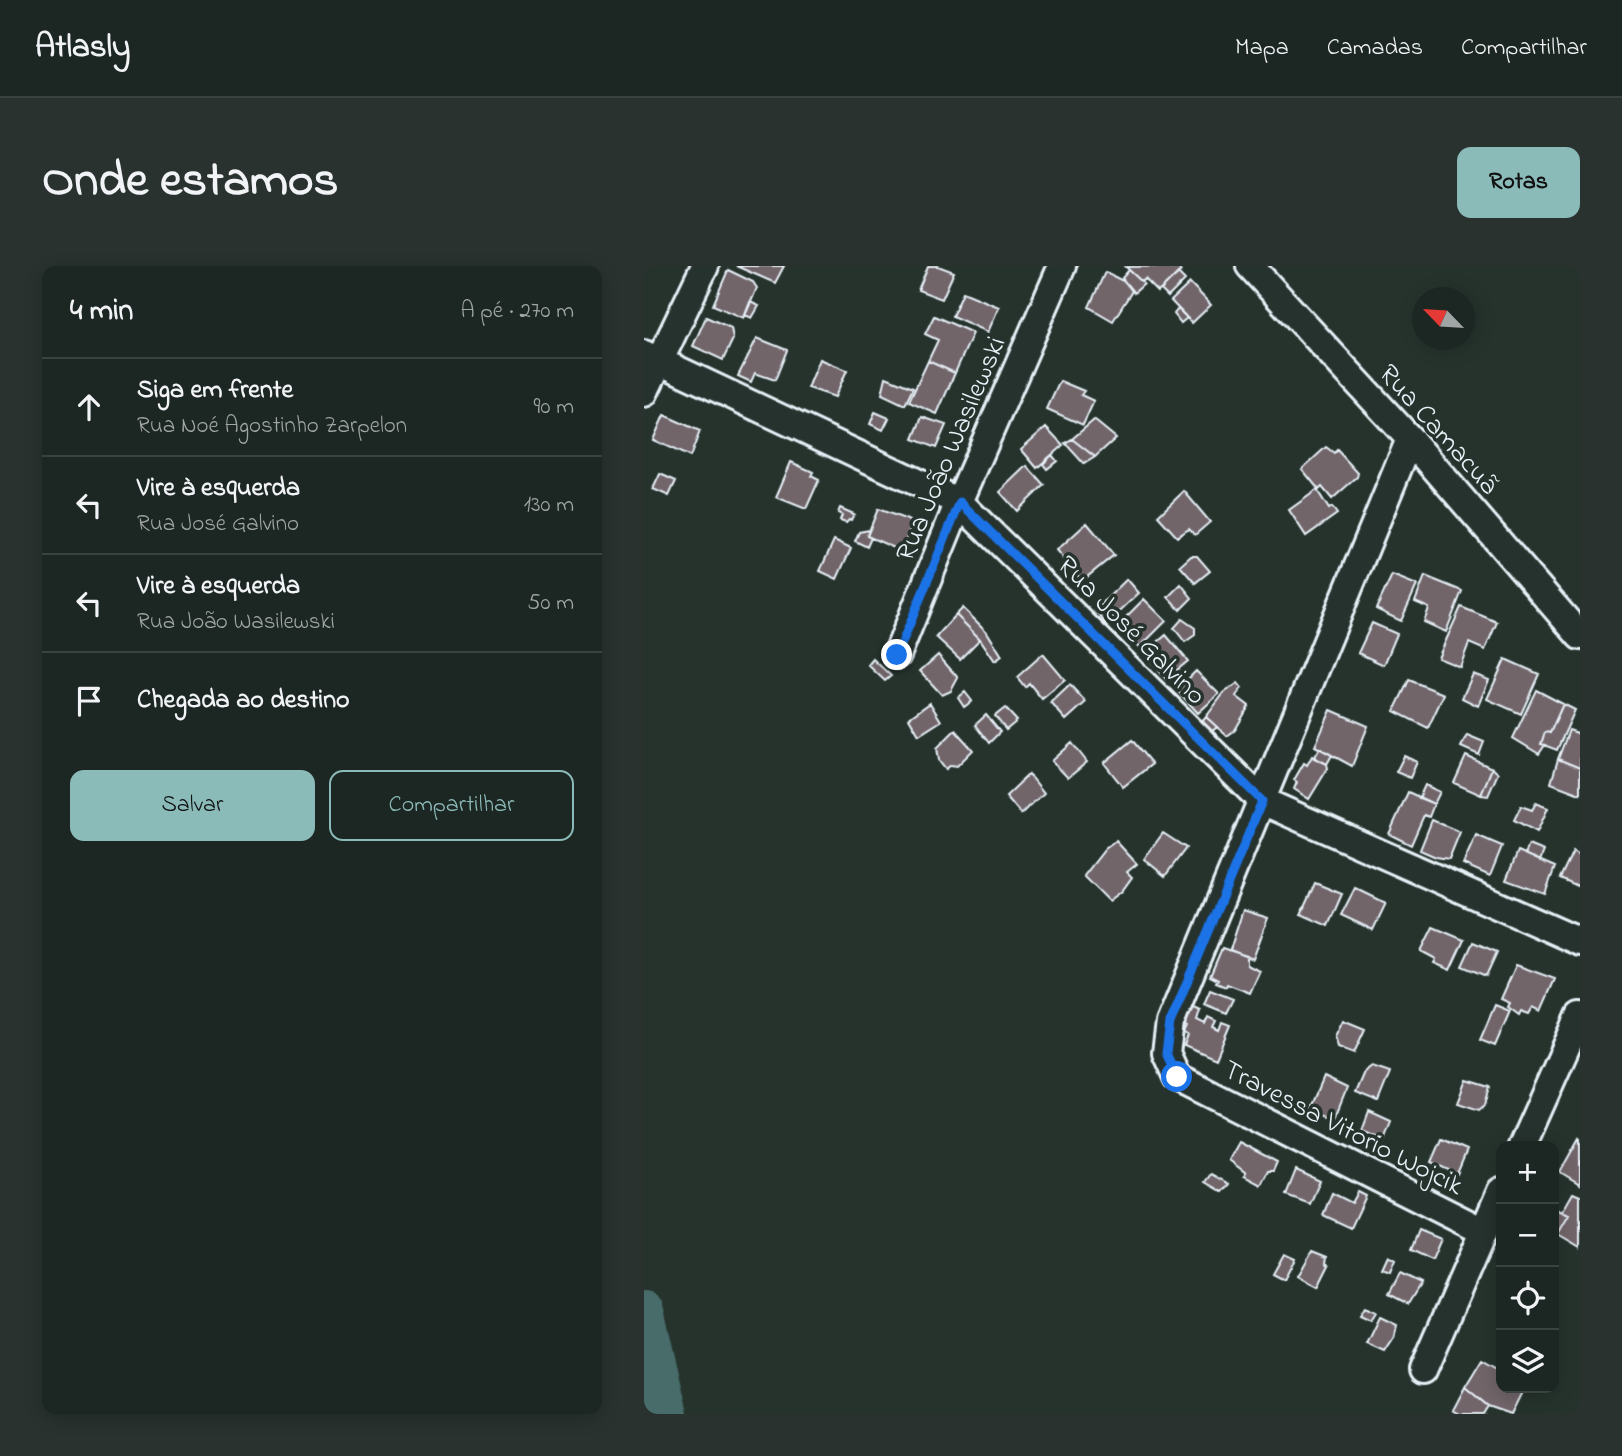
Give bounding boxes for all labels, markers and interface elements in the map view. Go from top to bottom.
text: Atlasly [35,24,130,72]
text: Mapa [1235,31,1289,66]
text: Camadas [1327,31,1423,66]
text: Compartilhar [1461,31,1587,66]
text: Onde estamos [42,146,338,218]
button: Rotas [1457,147,1580,218]
north arrow [1412,287,1475,350]
text: 4 min [70,290,133,334]
text: A pé · 270 m [460,295,574,328]
street label: Rua João Wasilewski [886,331,1018,568]
street label: Rua Camacuã [1367,356,1507,505]
text: Siga em frente [137,372,293,410]
icon: ahead [70,388,108,426]
text: 90 m [534,391,574,424]
text: Rua Noé Agostinho Zarpelon [137,410,407,443]
text: Vire à esquerda [137,470,300,508]
icon: left [70,486,108,524]
text: 130 m [524,489,574,522]
text: Rua José Galvino [137,508,299,541]
street label: Rua José Galvino [1046,547,1215,716]
text: Vire à esquerda [137,568,300,606]
icon: left [70,584,108,622]
text: 50 m [527,587,574,620]
text: Rua João Wasilewski [137,606,335,639]
route end [881,639,912,670]
icon: arrive [70,682,108,720]
text: Chegada ao destino [137,682,349,720]
button: Salvar [70,770,315,841]
button: Compartilhar [329,770,574,841]
street label: Travessa Vitorio Wojcik [1215,1051,1470,1208]
route start [1161,1061,1192,1092]
map controls [1496,1141,1559,1393]
button: + [1496,1141,1559,1204]
button: − [1496,1204,1559,1267]
button: locate [1496,1267,1559,1330]
button: layers [1496,1330,1559,1393]

